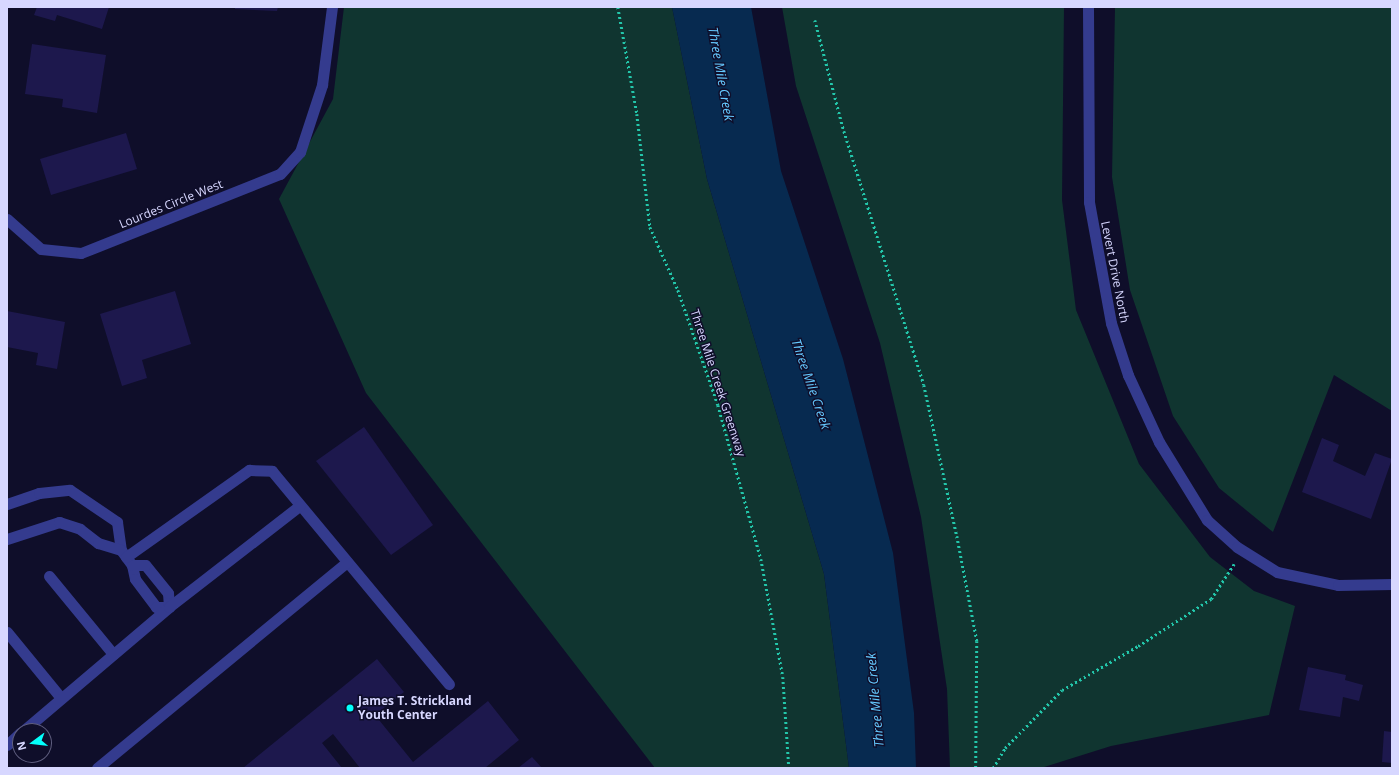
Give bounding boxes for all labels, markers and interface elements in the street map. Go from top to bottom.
water label: Three Mile Creek [705,26,737,122]
street label: Lourdes Circle West [117,177,225,231]
street label: Levert Drive North [1098,220,1132,324]
street label: Three Mile Creek Greenway [687,308,749,458]
water label: Three Mile Creek [788,337,834,431]
water label: Three Mile Creek [863,652,887,748]
place label: James T. Strickland Youth Center [358,694,472,722]
marker: James T. Strickland Youth Center [345,703,355,713]
north arrow [12,723,52,763]
text: N [12,740,29,752]

